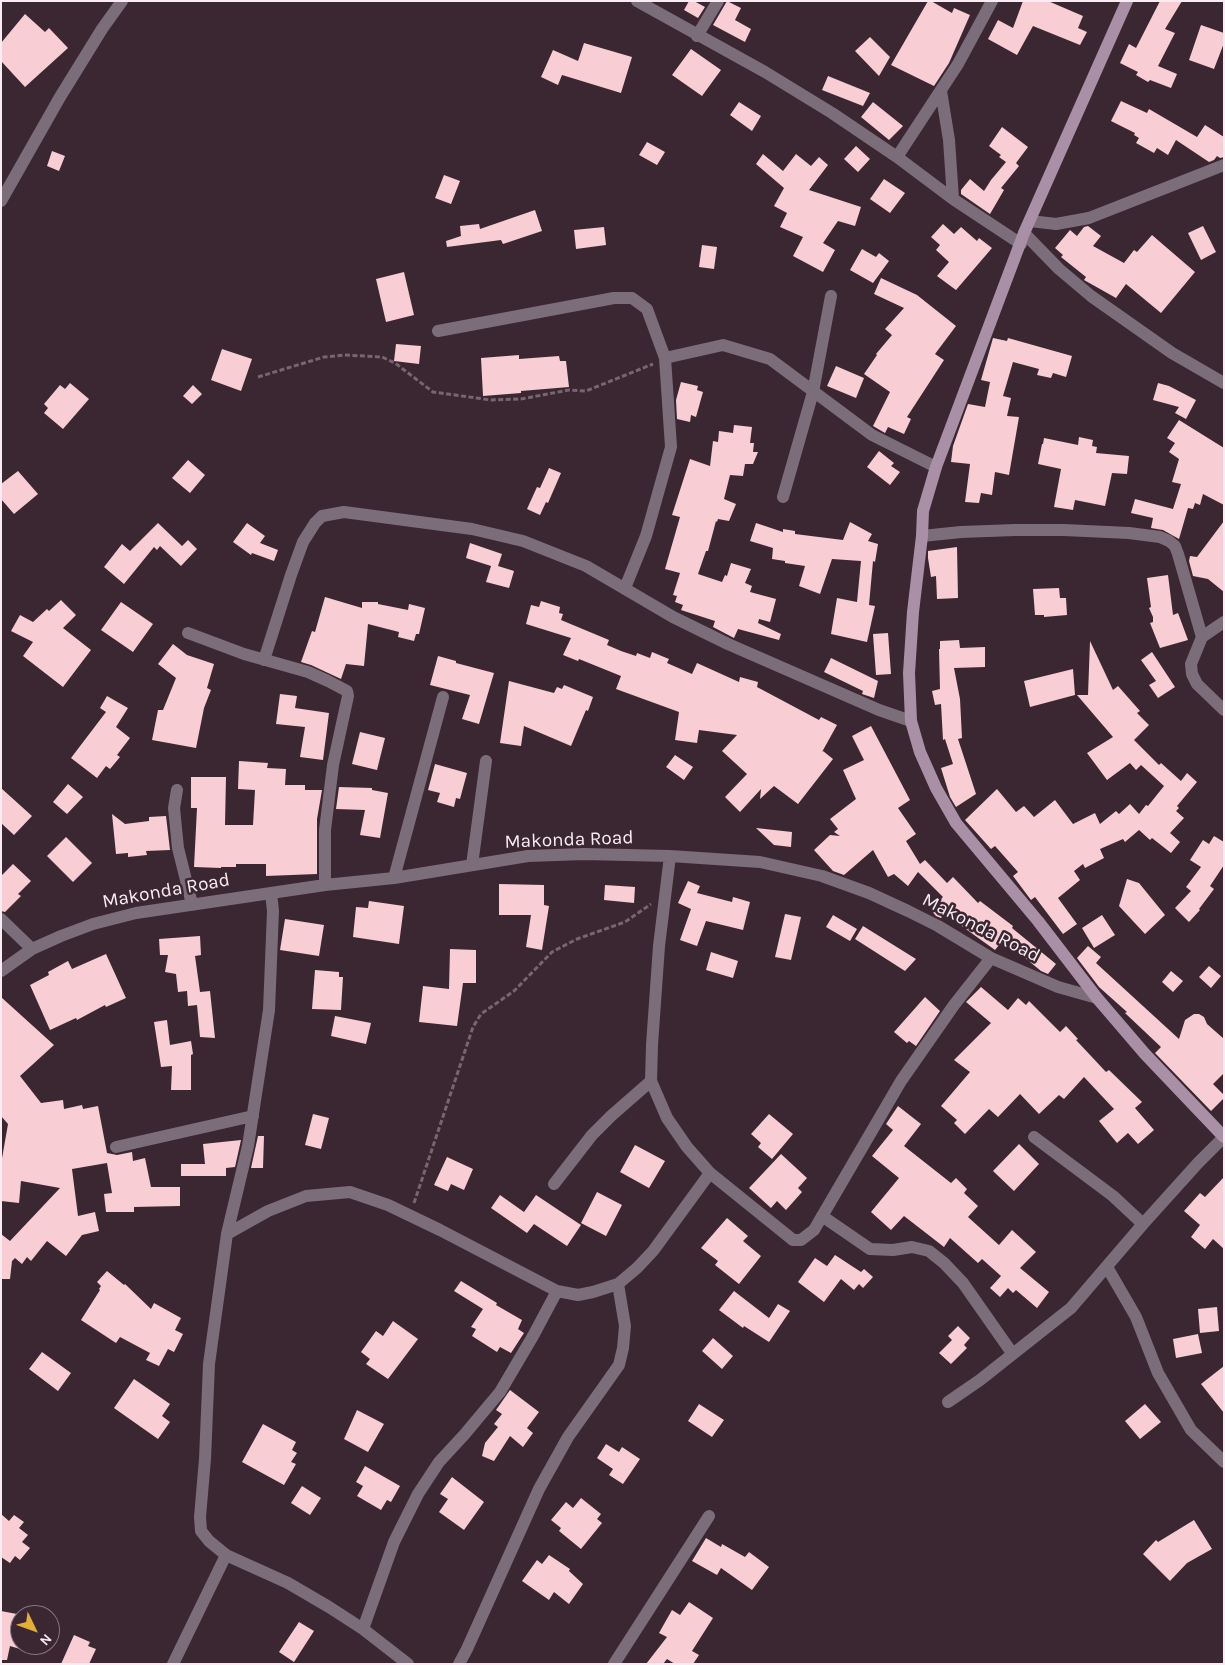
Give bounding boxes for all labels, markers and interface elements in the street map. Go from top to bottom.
street label: Makonda Road [504,826,634,854]
street label: Makonda Road [100,869,232,913]
street label: Makonda Road [918,889,1044,967]
north arrow [10,1605,60,1655]
text: N [36,1630,55,1649]

